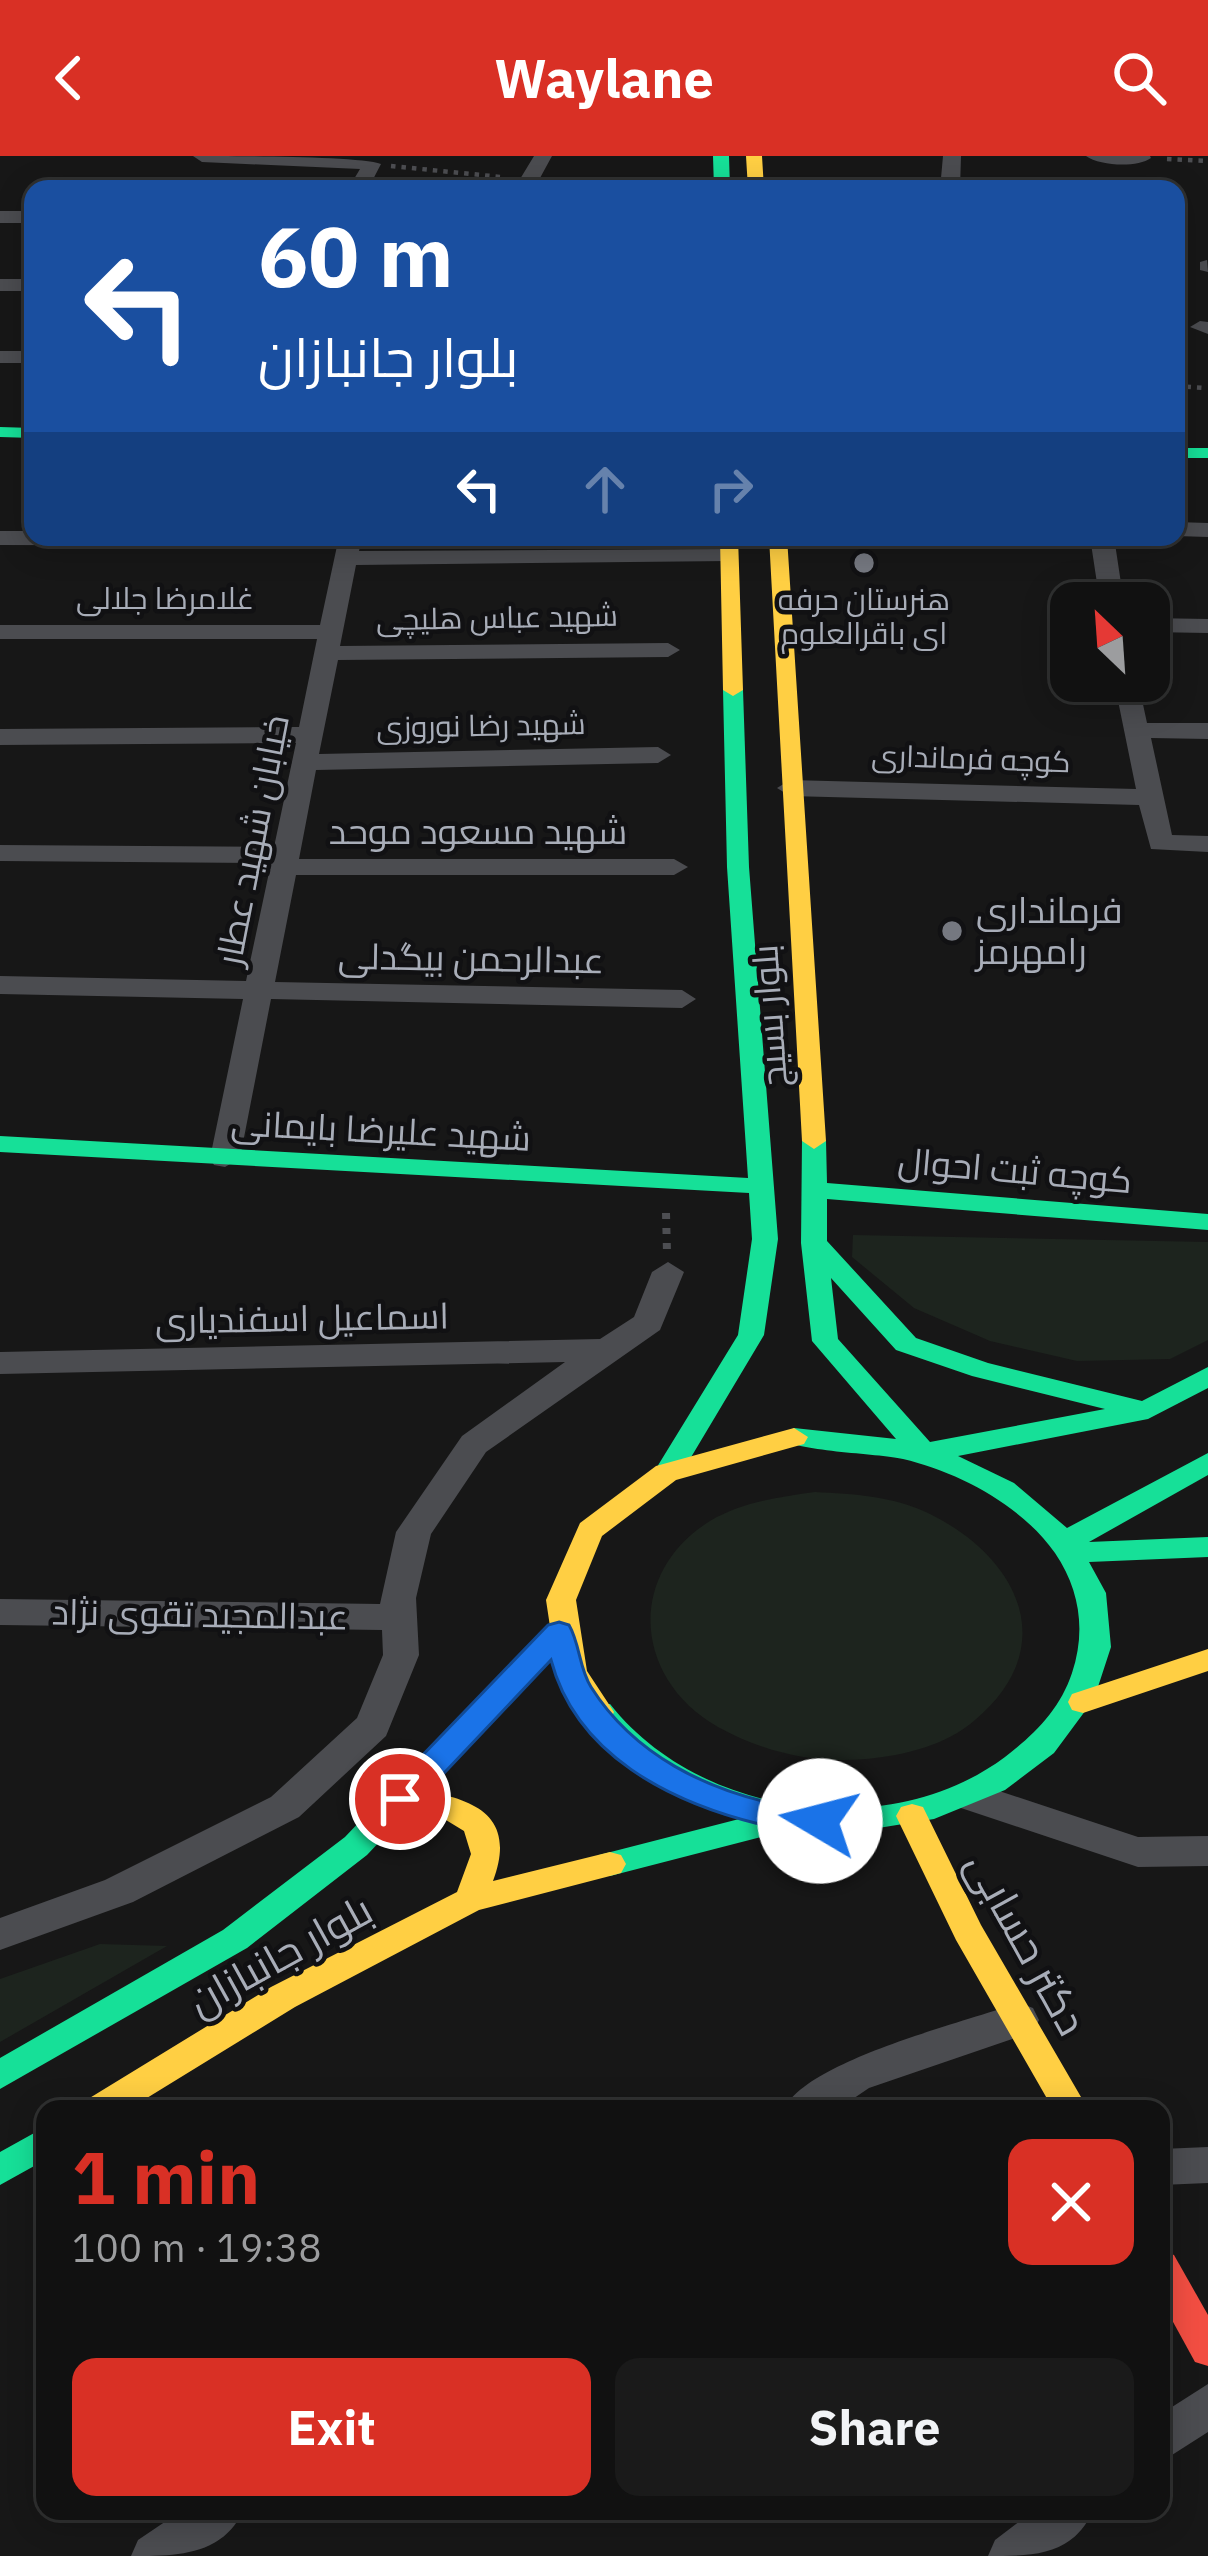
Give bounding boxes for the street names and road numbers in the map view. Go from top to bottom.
street label: غلامرضا جلالی [76,578,254,617]
street label: شهید عباس هلیچی [376,595,618,639]
street label: شهید رضا نوروزی [376,703,586,746]
street label: خیابان شهید عطار [204,711,299,971]
street label: کوچه فرمانداری [871,735,1071,781]
street label: شهید مسعود موحد [329,807,627,854]
street label: عبدالرحمن بیگدلی [338,932,604,983]
street label: بلوار بسیج [740,943,799,1089]
street label: شهید علیرضا بایمانی [230,1098,532,1161]
street label: کوچه ثبت احوال [896,1136,1134,1204]
street label: اسماعیل اسفندیاری [155,1291,449,1344]
street label: عبدالمجید تقوی نژاد [51,1587,349,1640]
street label: دکتر حسابی [955,1841,1100,2044]
street label: بلوار جانبازان [178,1881,382,2028]

